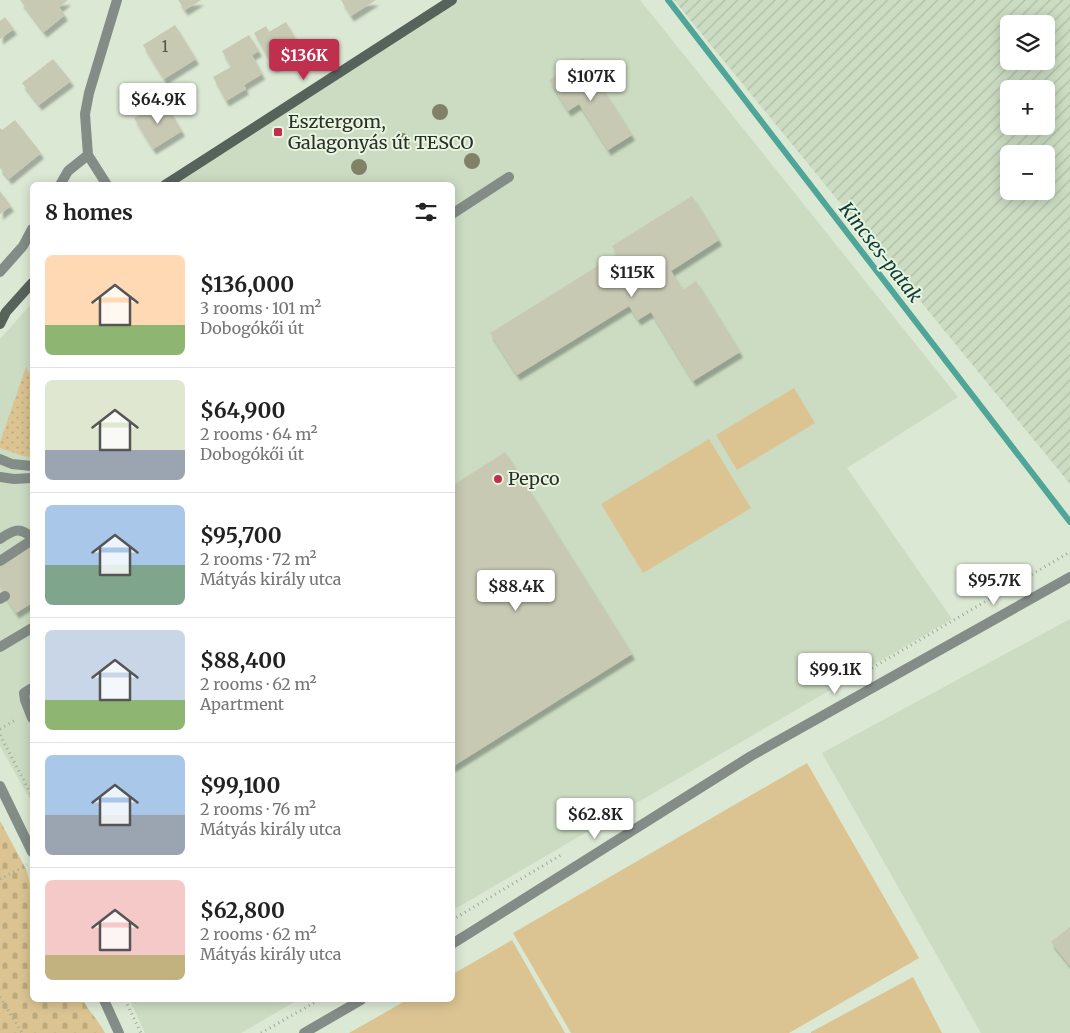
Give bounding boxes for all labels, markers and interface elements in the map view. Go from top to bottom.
map controls [1000,15,1055,200]
button: layers [1000,15,1055,70]
house number: 1 [162,37,169,56]
pin: $136K [269,38,339,81]
text: $136K [280,45,328,65]
pin: $107K [556,59,626,102]
text: $107K [567,66,615,86]
button: + [1000,80,1055,135]
pin: $64.9K [117,82,199,125]
text: $64.9K [130,89,186,109]
place label: Esztergom, Galagonyás út TESCO [288,110,474,154]
marker: Esztergom, Galagonyás út TESCO [272,126,284,138]
button: − [1000,145,1055,200]
water label: Kincses-patak [834,196,928,307]
icon: filters [412,198,440,226]
text: 8 homes [45,199,133,226]
pin: $115K [597,256,667,298]
text: $115K [609,262,655,282]
text: $136,000 [200,271,294,298]
icon: home [85,275,145,335]
text: 3 rooms · 101 m² [200,298,321,318]
text: Dobogókői út [200,318,304,338]
text: $64,900 [200,397,285,424]
icon: home [85,400,145,460]
text: 2 rooms · 64 m² [200,424,318,444]
text: Dobogókői út [200,444,304,464]
place label: Pepco [508,467,560,490]
marker: Pepco [492,473,504,485]
text: $95,700 [200,522,282,549]
icon: home [85,525,145,585]
text: 2 rooms · 72 m² [200,549,316,569]
pin: $95.7K [953,564,1035,606]
text: Mátyás király utca [200,569,341,589]
pin: $88.4K [475,570,557,612]
text: $95.7K [967,570,1021,590]
text: $88.4K [488,576,544,596]
text: $88,400 [200,647,286,674]
icon: home [85,650,145,710]
pin: $99.1K [794,652,876,695]
text: $99.1K [809,659,861,679]
text: 2 rooms · 62 m² [200,674,317,694]
text: Apartment [200,694,284,714]
text: $99,100 [200,772,280,799]
icon: home [85,775,145,835]
pin: $62.8K [554,798,636,840]
text: 2 rooms · 76 m² [200,799,316,819]
text: $62.8K [567,804,623,824]
text: Mátyás király utca [200,819,341,839]
text: $62,800 [200,897,285,924]
icon: home [85,900,145,960]
text: 2 rooms · 62 m² [200,924,317,944]
text: Mátyás király utca [200,944,341,964]

